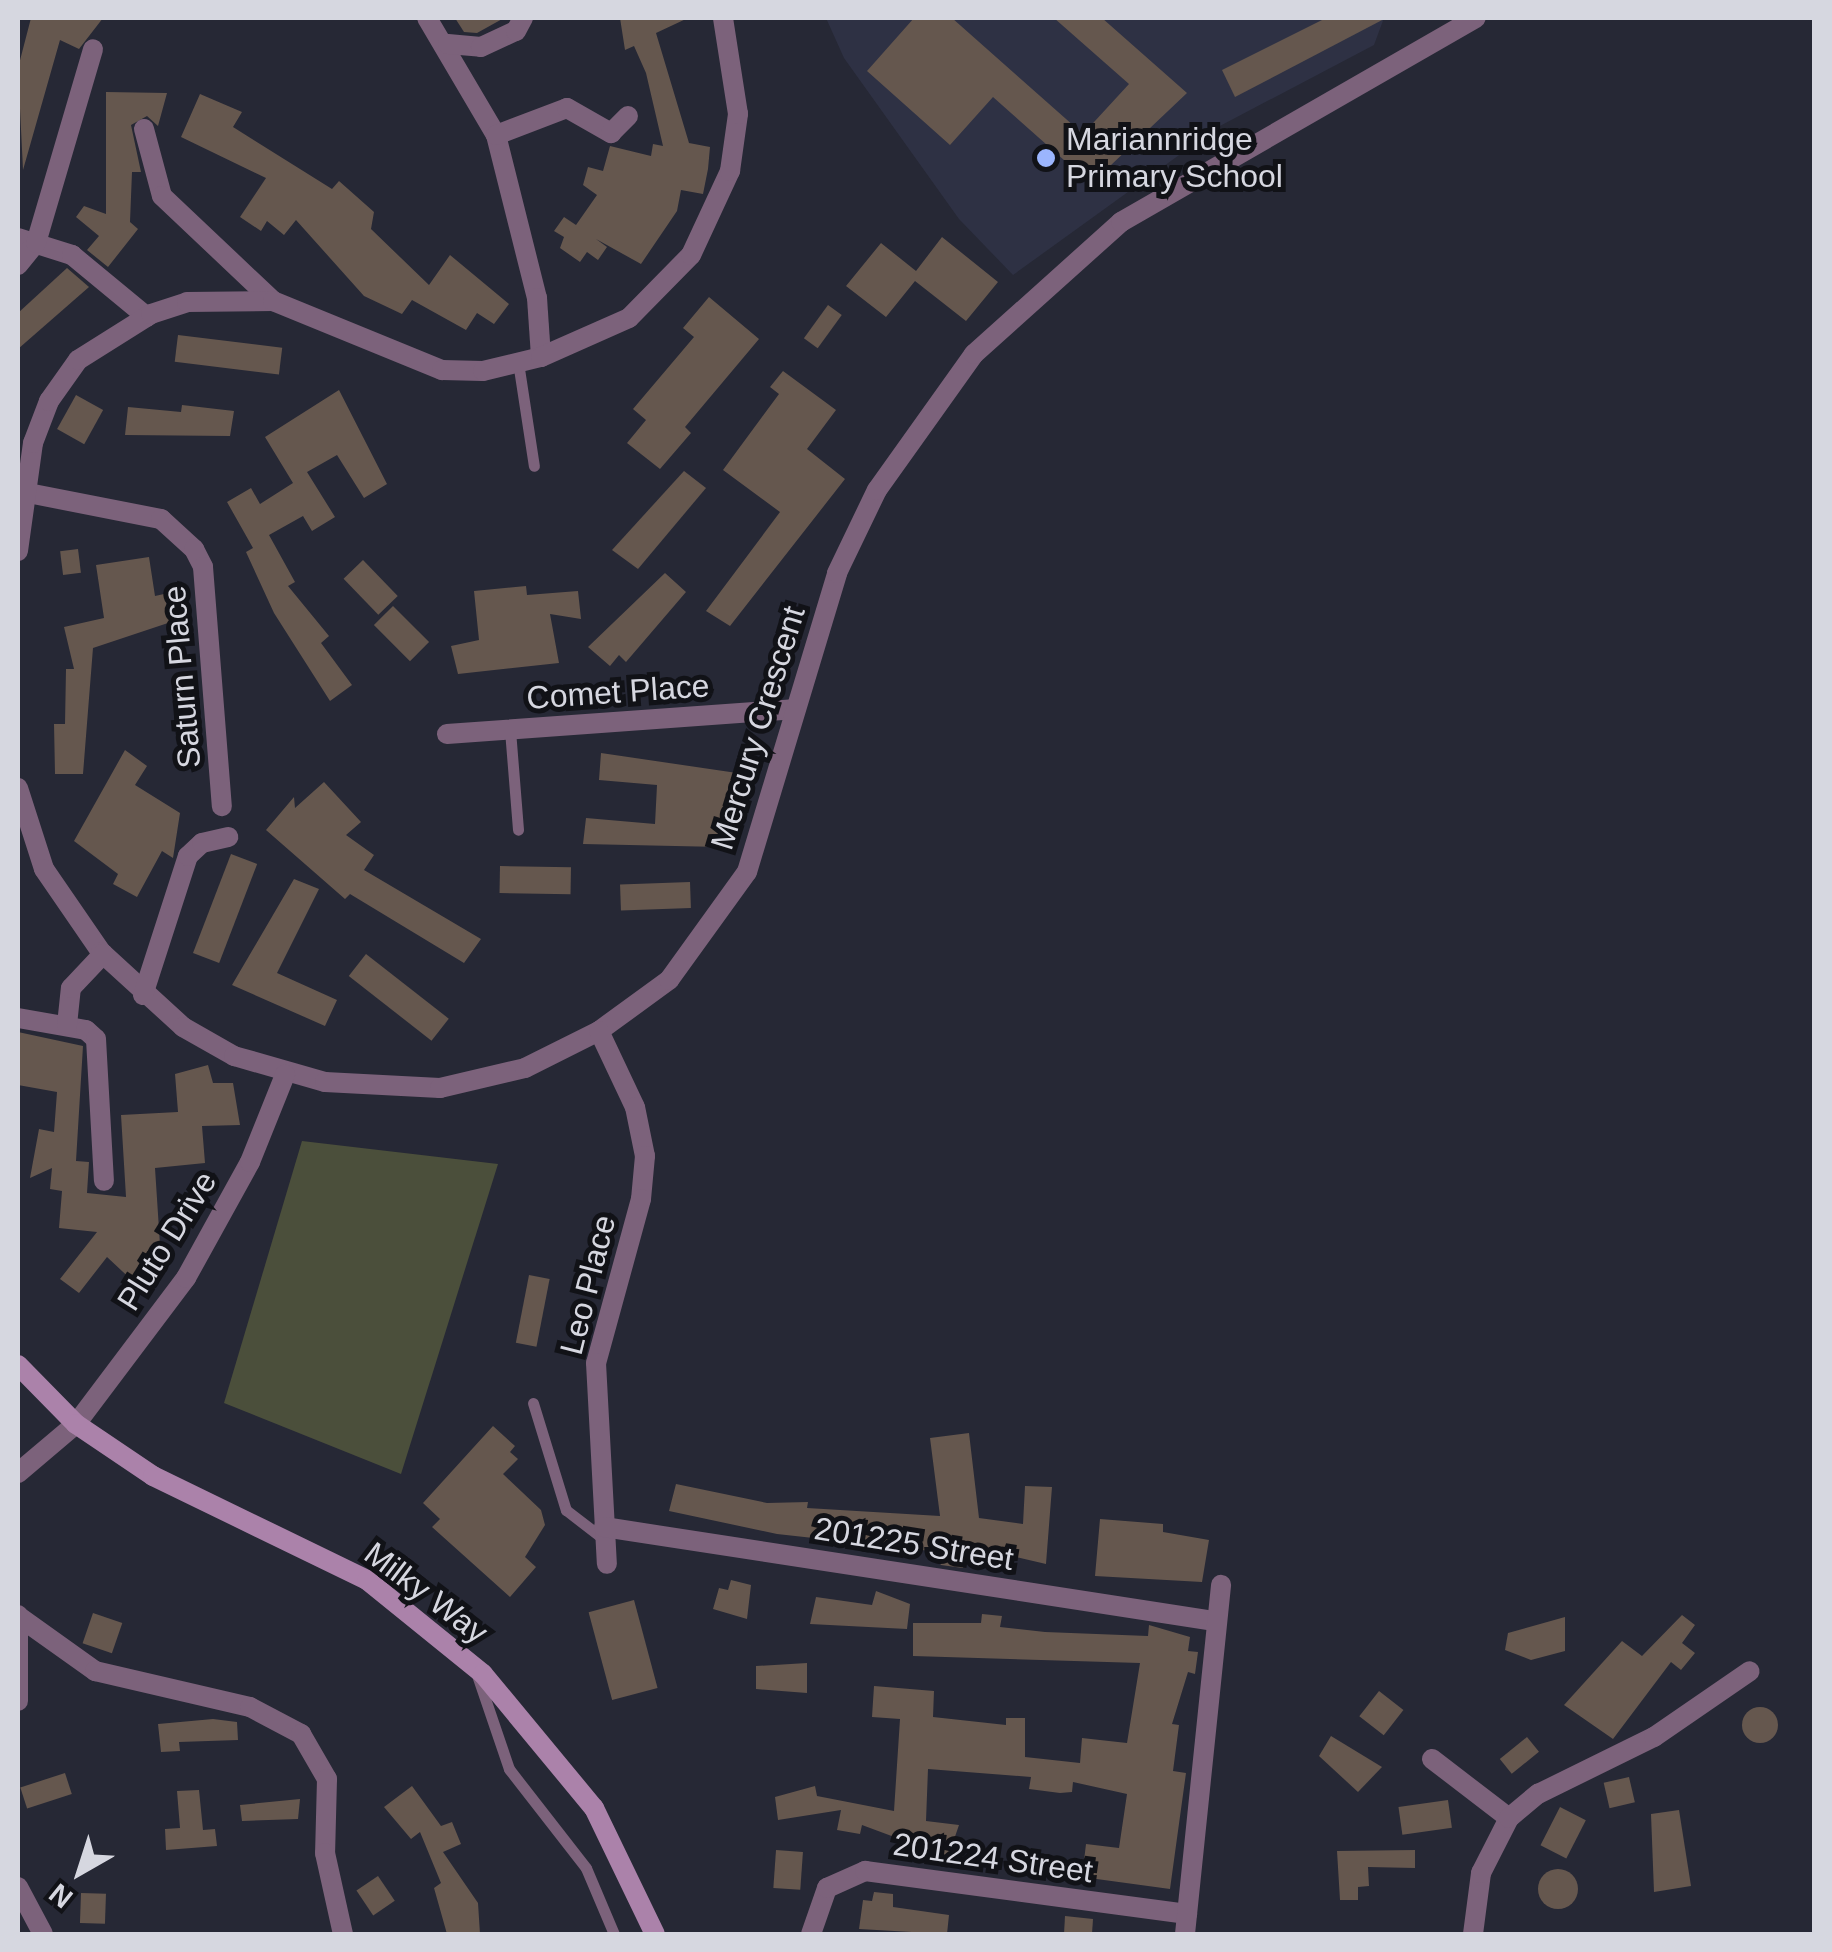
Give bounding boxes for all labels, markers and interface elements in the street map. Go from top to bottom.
place label: Mariannridge Primary School [1066,121,1283,196]
marker: Mariannridge Primary School [1035,147,1057,169]
street label: Saturn Place [155,584,209,770]
street label: Mercury Crescent [703,602,813,854]
street label: Comet Place [525,666,711,718]
street label: Pluto Drive [109,1164,225,1318]
street label: Leo Place [552,1211,624,1359]
street label: 201225 Street [812,1509,1016,1579]
street label: Milky Way [357,1534,495,1652]
north arrow [30,1822,130,1922]
street label: 201224 Street [891,1825,1095,1891]
text: N [43,1877,78,1914]

